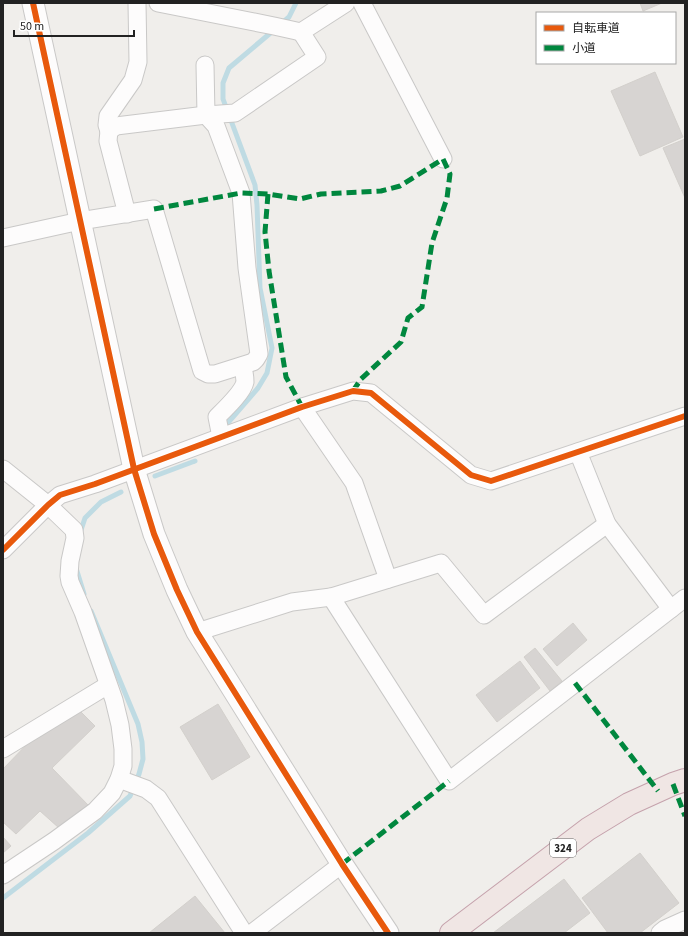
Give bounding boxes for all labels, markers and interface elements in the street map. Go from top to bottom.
scale bar [14,12,134,38]
legend [536,12,676,64]
text: 50 m [20,18,44,35]
text: 自転車道 [572,20,620,37]
text: 小道 [572,40,596,57]
road number: 324 [550,839,576,857]

